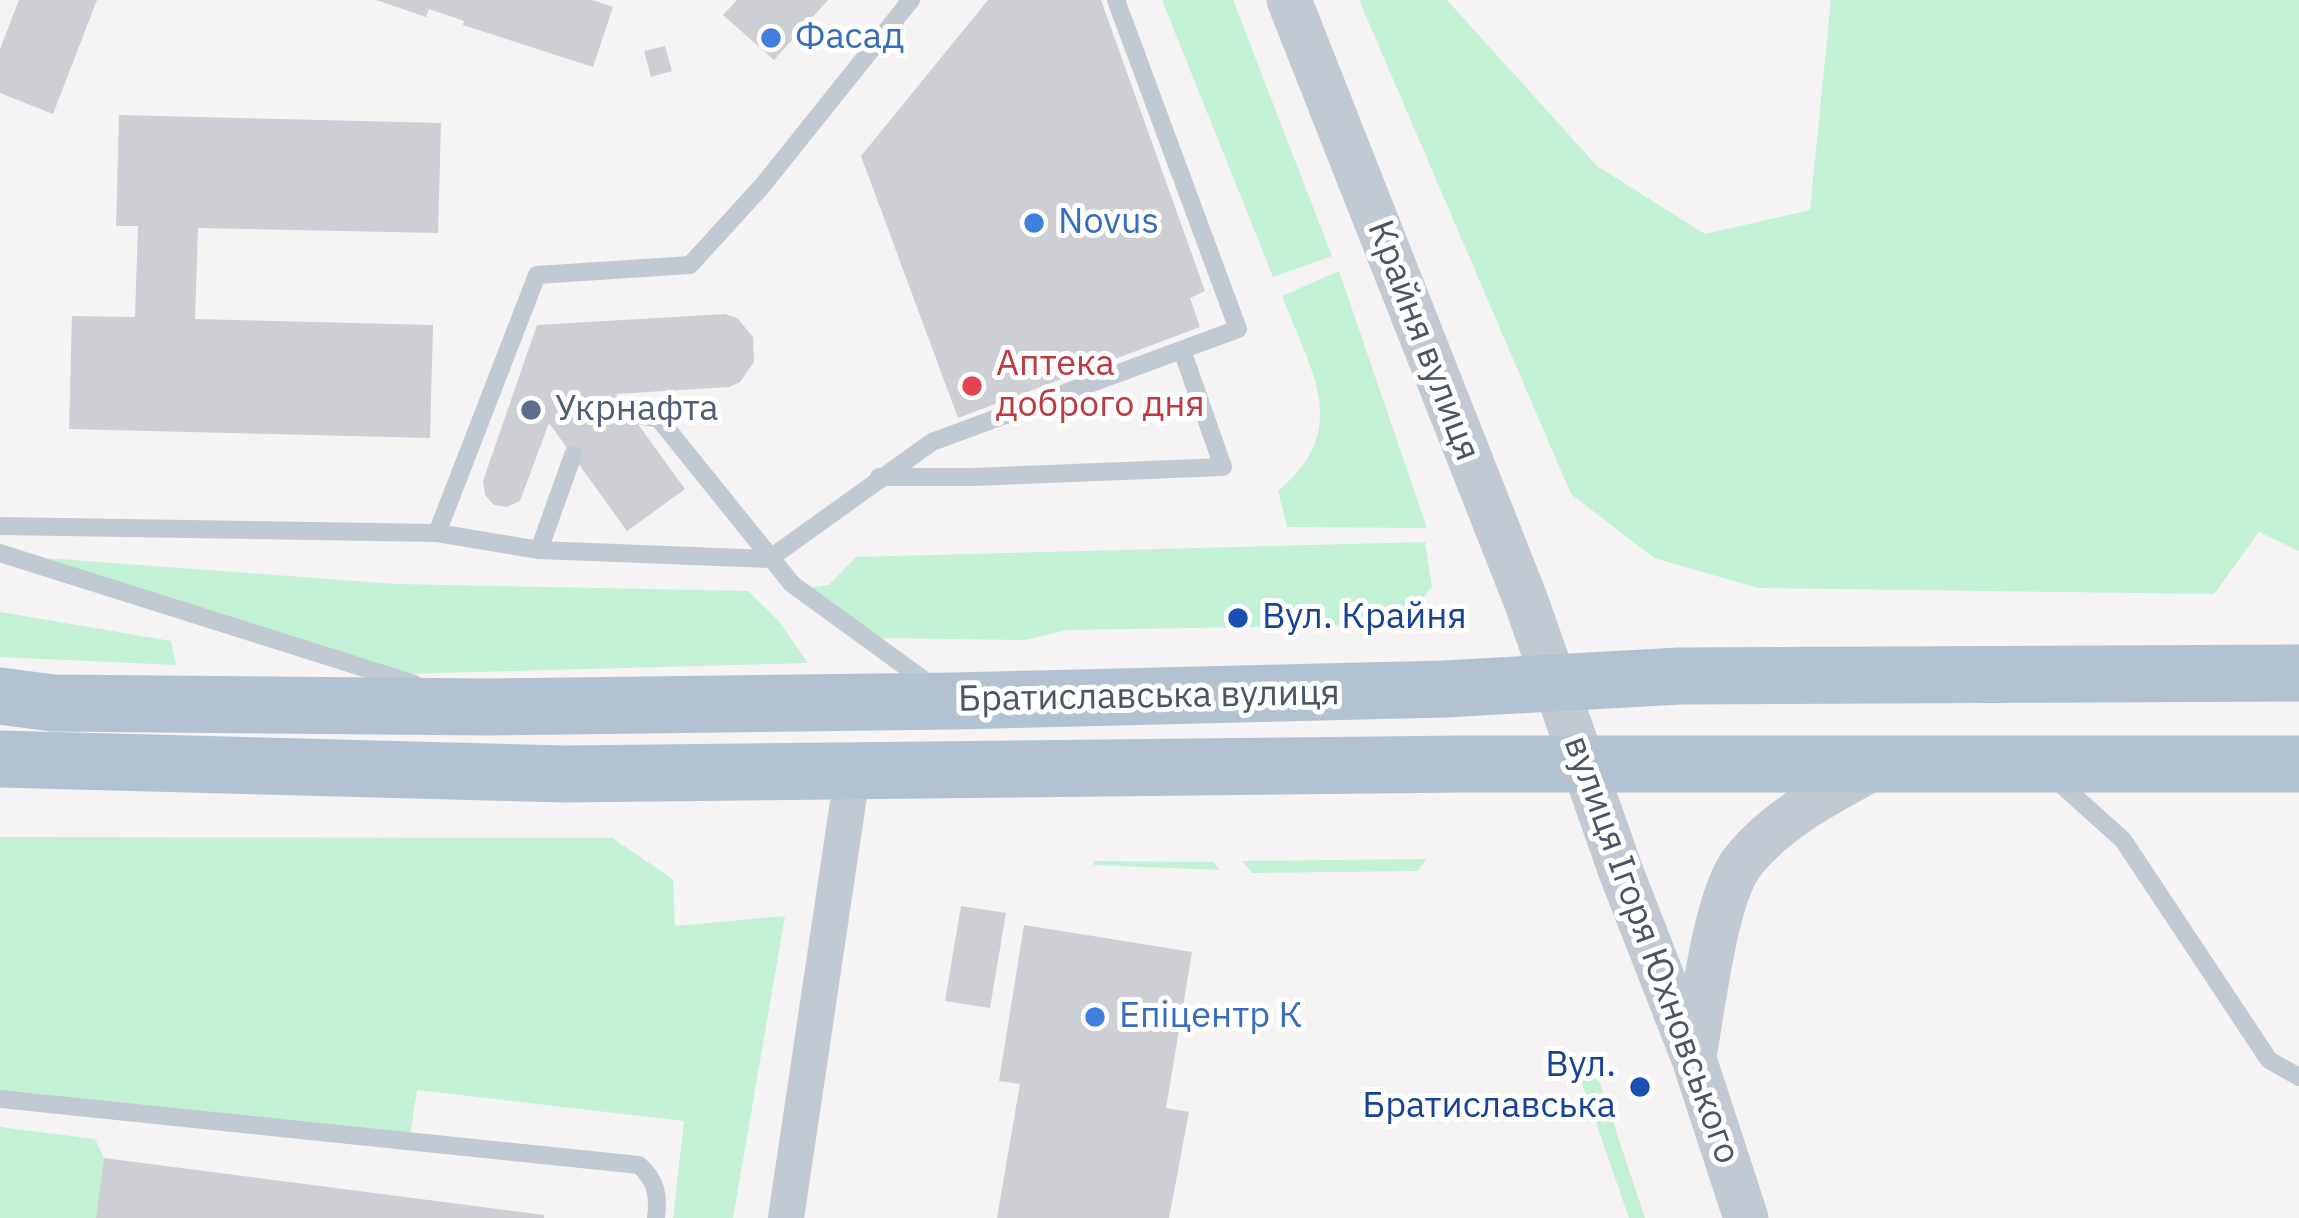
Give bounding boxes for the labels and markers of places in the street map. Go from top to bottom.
place label: Фасад [795,16,904,60]
marker: Фасад [758,25,784,51]
place label: Novus [1058,201,1159,245]
marker: Novus [1021,210,1047,236]
place label: Аптека доброго дня [996,343,1205,428]
marker: Аптека доброго дня [959,373,985,399]
place label: Укрнафта [555,388,718,432]
marker: Укрнафта [518,397,544,423]
place label: Вул. Крайня [1262,596,1467,640]
marker: Вул. Крайня [1225,605,1251,631]
place label: Епіцентр К [1119,995,1302,1039]
marker: Епіцентр К [1082,1004,1108,1030]
place label: Вул. Братиславська [1362,1044,1616,1129]
marker: Вул. Братиславська [1627,1074,1653,1100]

